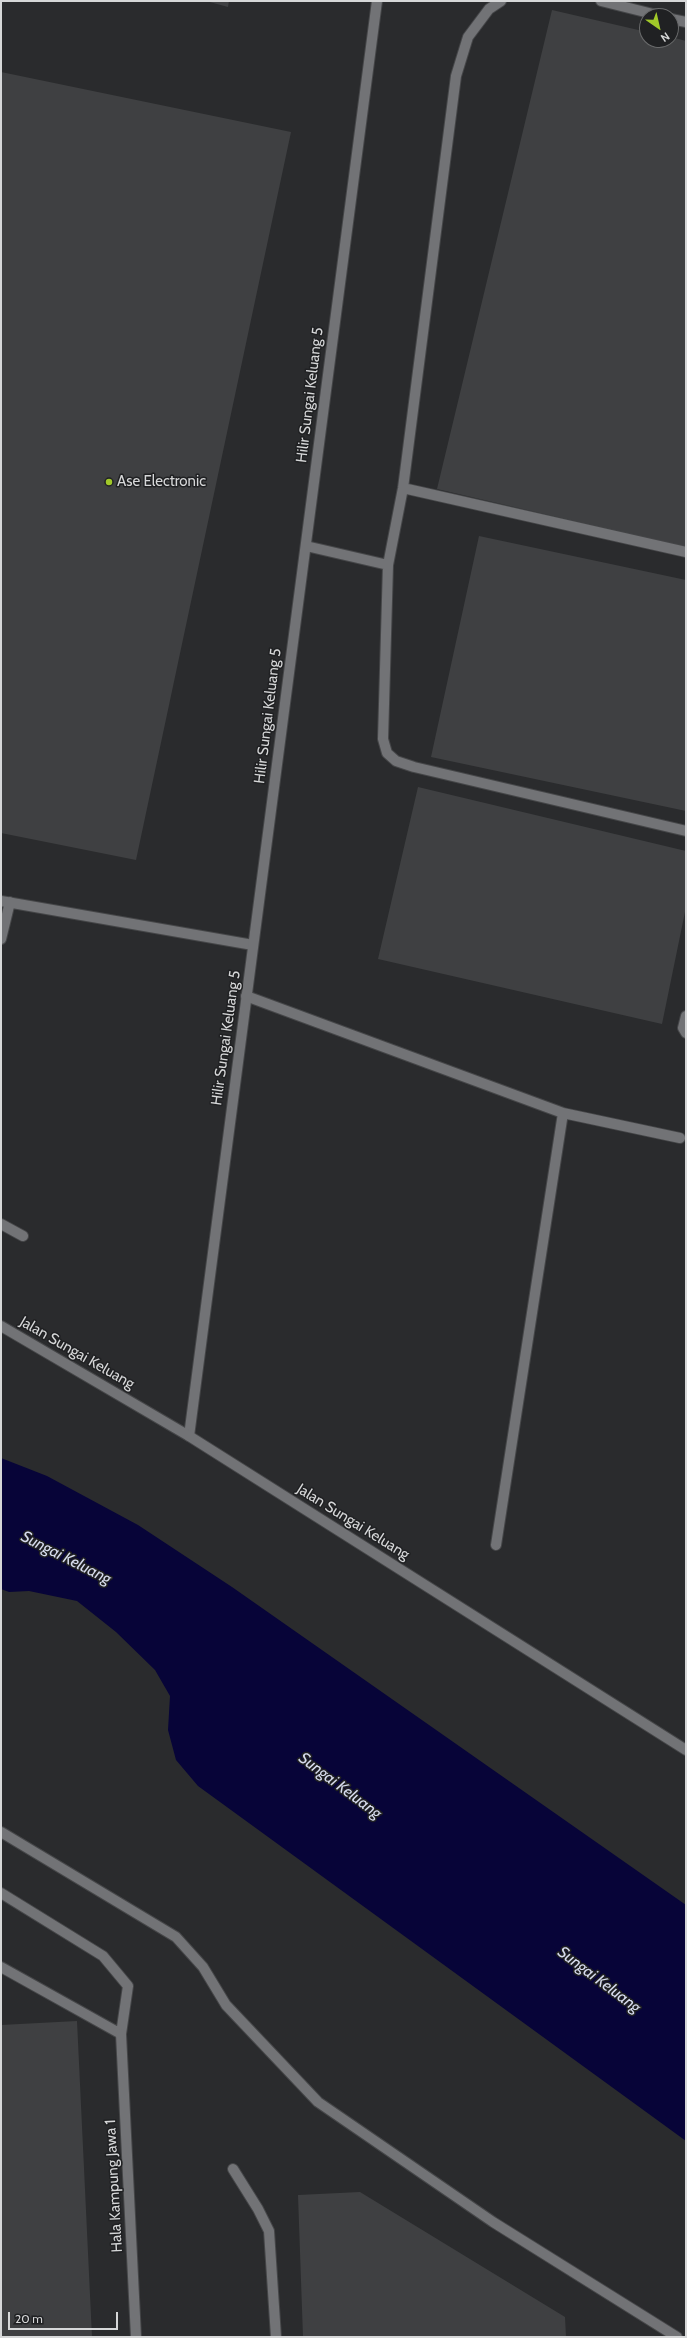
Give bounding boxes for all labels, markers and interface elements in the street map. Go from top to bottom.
north arrow [639,8,679,48]
text: N [658,29,672,45]
street label: Hilir Sungai Keluang 5 [293,326,327,464]
place label: Ase Electronic [117,473,206,491]
marker: Ase Electronic [104,477,114,487]
street label: Hilir Sungai Keluang 5 [251,647,285,785]
street label: Hilir Sungai Keluang 5 [208,969,244,1107]
street label: Jalan Sungai Keluang [16,1313,138,1393]
street label: Jalan Sungai Keluang [293,1480,413,1564]
water label: Sungai Keluang [18,1527,114,1589]
water label: Sungai Keluang [295,1749,385,1823]
water label: Sungai Keluang [554,1943,644,2017]
street label: Hala Kampung Jawa 1 [102,2119,126,2253]
scale bar [10,2304,120,2330]
text: 20 m [15,2311,43,2326]

